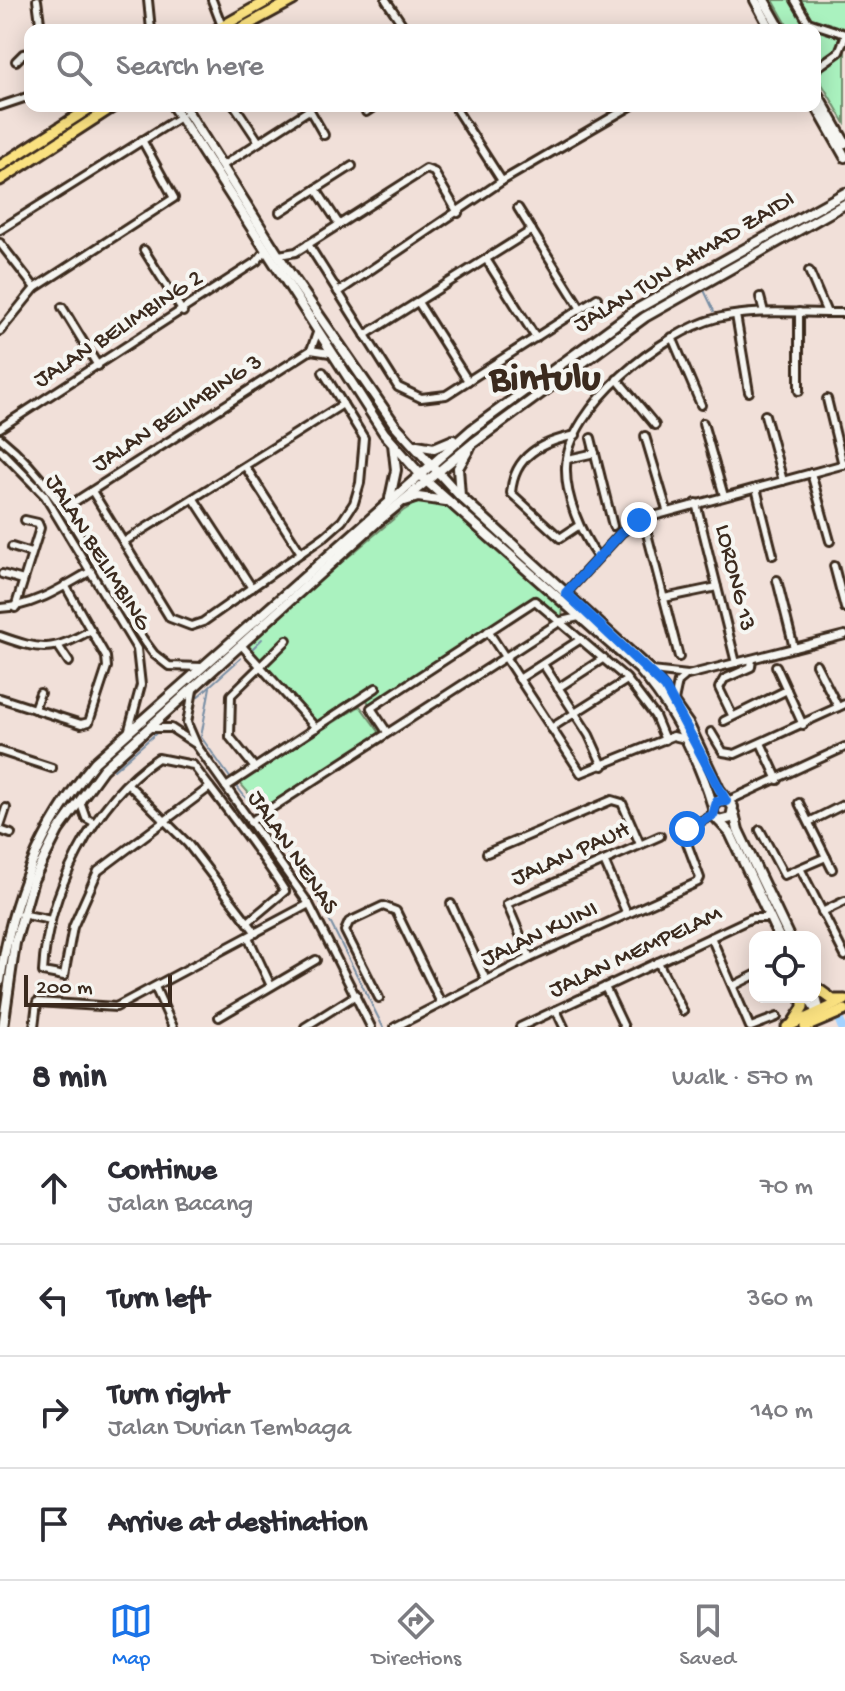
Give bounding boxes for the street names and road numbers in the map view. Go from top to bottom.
street label: JALAN TUN AHMAD ZAIDI [569,186,801,340]
street label: JALAN BELIMBING 2 [29,264,209,396]
street label: JALAN BELIMBING 3 [88,348,268,480]
street label: JALAN BELIMBING [37,470,157,637]
street label: LORONG 13 [707,522,761,634]
street label: JALAN NENAS [240,786,344,921]
street label: JALAN PAUH [507,816,635,894]
street label: JALAN KUINI [477,895,603,975]
street label: JALAN MEMPELAM [545,900,727,1006]

